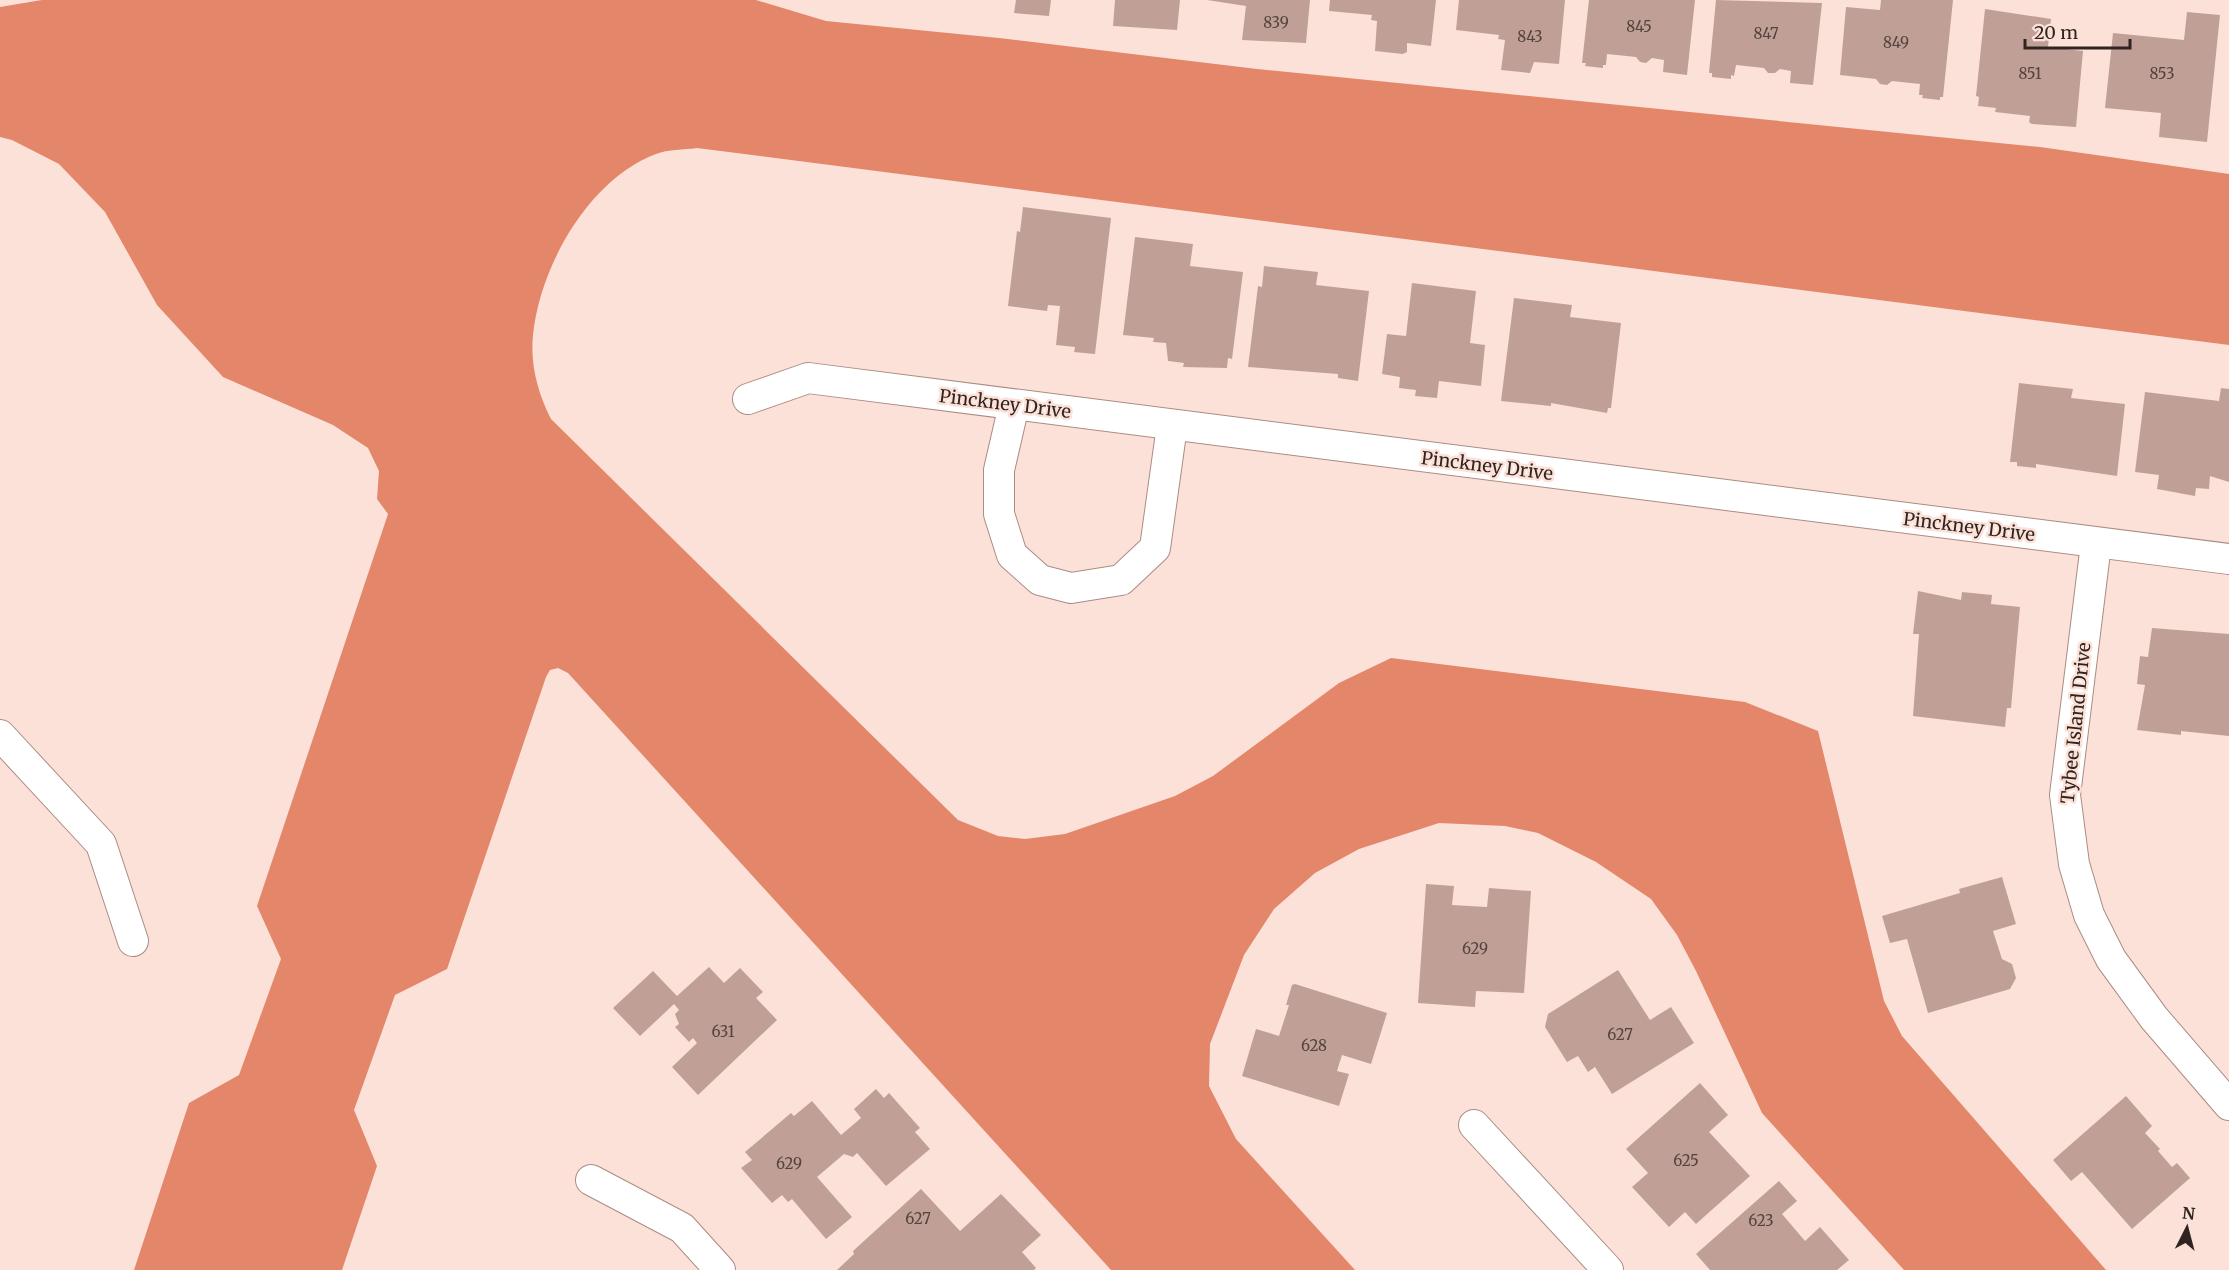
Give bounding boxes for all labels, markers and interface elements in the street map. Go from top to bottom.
scale bar [2025,12,2130,50]
house number: 839 [1263,13,1289,32]
house number: 845 [1626,17,1652,36]
text: 20 m [2034,21,2078,44]
house number: 847 [1753,24,1779,43]
house number: 843 [1517,27,1543,46]
house number: 849 [1883,33,1909,52]
house number: 851 [2018,64,2042,83]
house number: 853 [2150,64,2174,83]
street label: Pinckney Drive [938,384,1072,423]
street label: Pinckney Drive [1420,446,1554,485]
street label: Pinckney Drive [1902,507,2036,546]
street label: Tybee Island Drive [2056,641,2095,805]
house number: 629 [1462,939,1488,958]
house number: 631 [712,1022,735,1041]
house number: 627 [1607,1025,1633,1044]
house number: 628 [1301,1036,1327,1055]
house number: 625 [1673,1151,1699,1170]
house number: 629 [776,1154,802,1173]
north arrow [2157,1198,2217,1258]
text: N [2181,1202,2196,1224]
house number: 627 [905,1209,931,1228]
house number: 623 [1748,1211,1774,1230]

